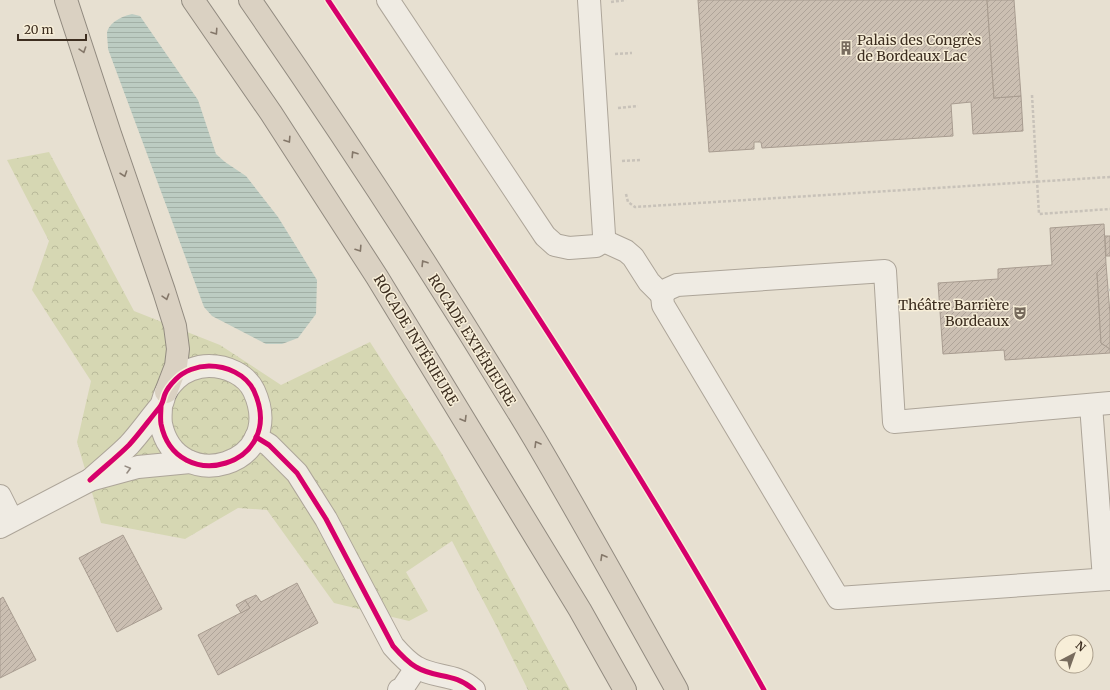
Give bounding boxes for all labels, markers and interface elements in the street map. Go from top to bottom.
scale bar [18,16,86,42]
text: 20 m [24,22,53,37]
one-way arrow [210,28,218,35]
place label: Palais des Congrès de Bordeaux Lac [857,31,981,65]
building icon: Palais des Congrès de Bordeaux Lac [838,40,854,56]
one-way arrow [78,47,87,54]
one-way arrow [283,136,291,143]
one-way arrow [351,151,358,158]
one-way arrow [119,170,127,177]
one-way arrow [354,244,361,251]
one-way arrow [421,260,429,267]
street label: ROCADE INTÉRIEURE [370,271,462,409]
street label: ROCADE EXTÉRIEURE [424,271,520,409]
one-way arrow [161,293,170,300]
place label: Théâtre Barrière Bordeaux [898,296,1010,330]
theatre icon: Théâtre Barrière Bordeaux [1012,305,1028,321]
one-way arrow [459,415,467,422]
one-way arrow [535,441,542,448]
one-way arrow [125,466,131,474]
one-way arrow [600,554,607,561]
north arrow [1054,634,1094,674]
text: N [1073,638,1089,655]

